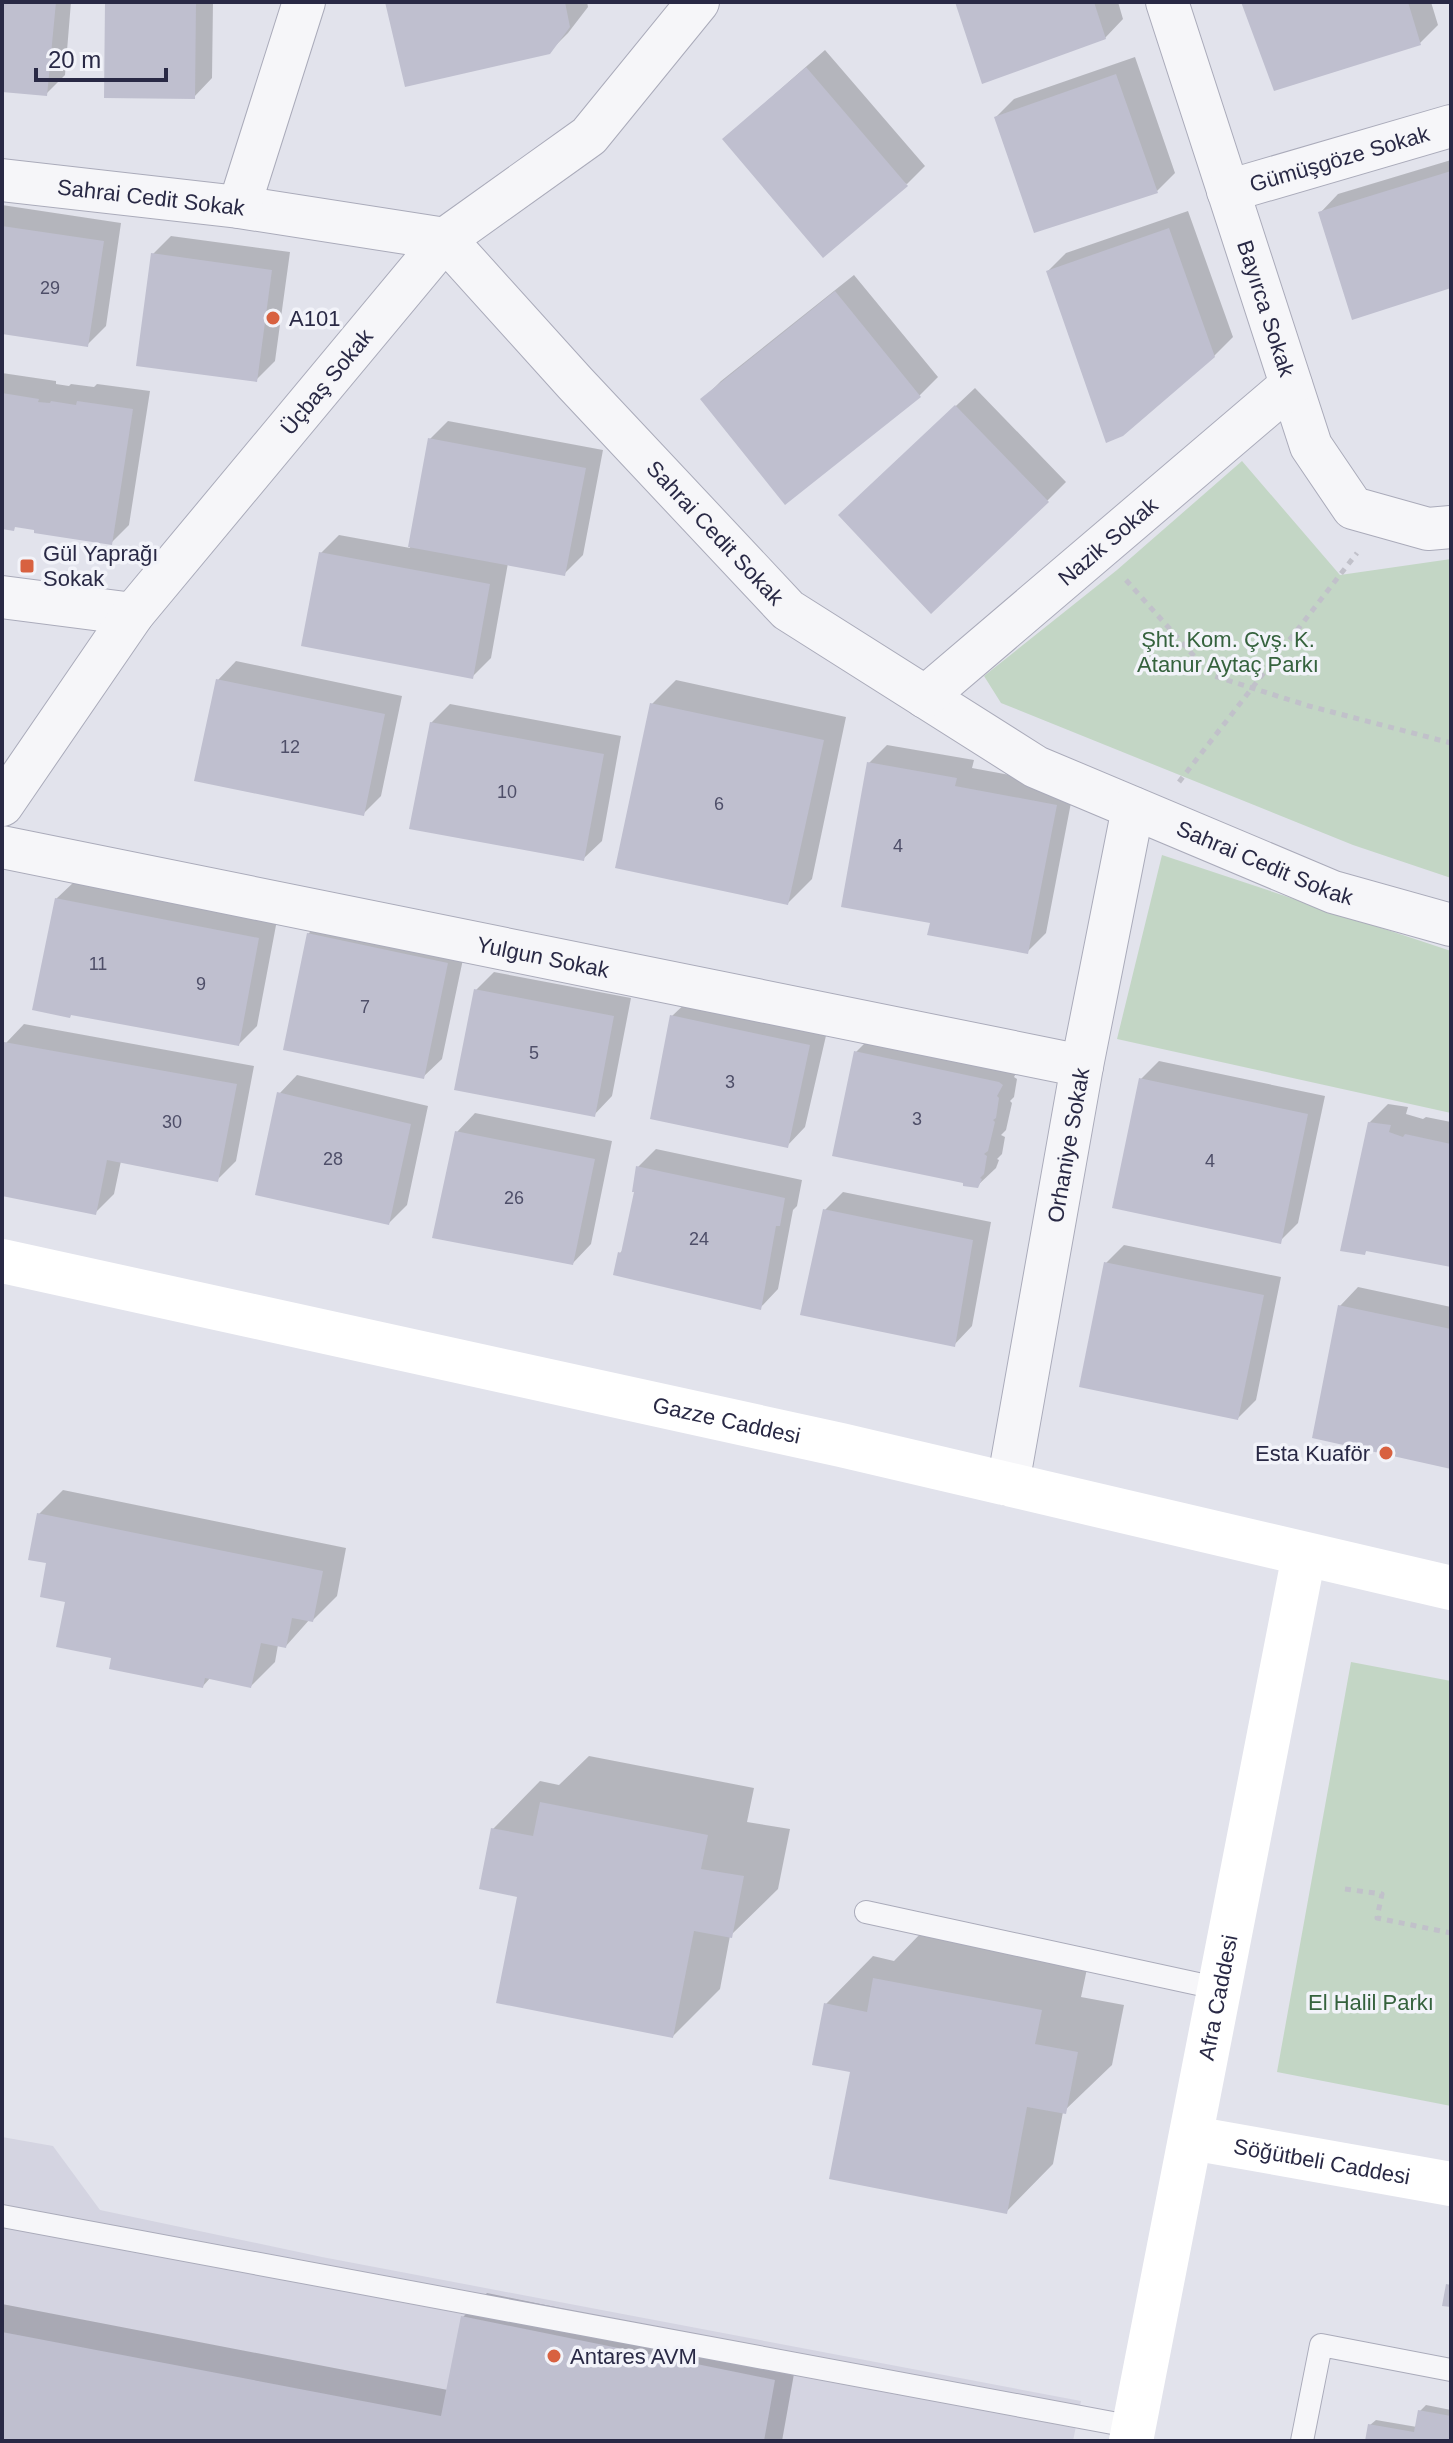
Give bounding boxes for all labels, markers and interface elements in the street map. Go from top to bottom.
scale bar [36,32,166,82]
text: 20 m [48,46,101,73]
street label: Gümüşgöze Sokak [1247,121,1433,197]
street label: Sahrai Cedit Sokak [56,174,247,221]
street label: Bayırca Sokak [1232,237,1300,381]
house number: 29 [40,278,60,298]
place label: A101 [289,306,340,331]
marker: A101 [264,309,282,327]
street label: Üçbaş Sokak [276,323,379,440]
street label: Sahrai Cedit Sokak [641,456,789,611]
street label: Nazik Sokak [1053,492,1163,591]
place label: Gül Yaprağı Sokak [43,541,158,591]
marker: Gül Yaprağı Sokak [18,557,36,575]
park label: Şht. Kom. Çvş. K. Atanur Aytaç Parkı [1137,627,1319,677]
house number: 12 [280,737,300,757]
house number: 10 [497,782,517,802]
house number: 6 [714,794,724,814]
street label: Sahrai Cedit Sokak [1173,816,1357,910]
house number: 4 [893,836,903,856]
street label: Yulgun Sokak [474,932,612,983]
house number: 11 [89,954,107,974]
house number: 9 [196,974,206,994]
house number: 7 [360,997,370,1017]
house number: 5 [529,1043,539,1063]
street label: Orhaniye Sokak [1042,1065,1095,1225]
house number: 3 [725,1072,735,1092]
house number: 3 [912,1109,922,1129]
house number: 30 [162,1112,182,1132]
house number: 28 [323,1149,343,1169]
house number: 4 [1205,1151,1215,1171]
house number: 26 [504,1188,524,1208]
house number: 24 [689,1229,709,1249]
street label: Gazze Caddesi [650,1392,803,1449]
place label: Esta Kuaför [1255,1441,1370,1466]
marker: Esta Kuaför [1377,1444,1395,1462]
street label: Afra Caddesi [1194,1933,1243,2062]
park label: El Halil Parkı [1308,1990,1434,2015]
street label: Söğütbeli Caddesi [1232,2134,1412,2190]
place label: Antares AVM [570,2344,697,2369]
marker: Antares AVM [545,2347,563,2365]

